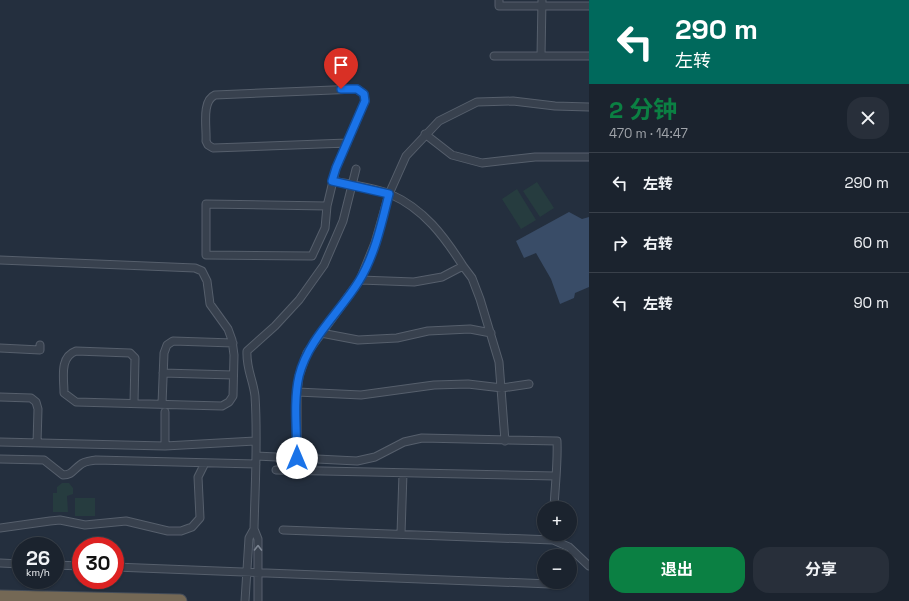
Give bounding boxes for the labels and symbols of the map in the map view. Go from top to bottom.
pin [324,48,358,89]
position arrow [276,437,318,479]
speed limit sign: 30 [72,537,124,589]
one-way arrow [254,545,262,551]

